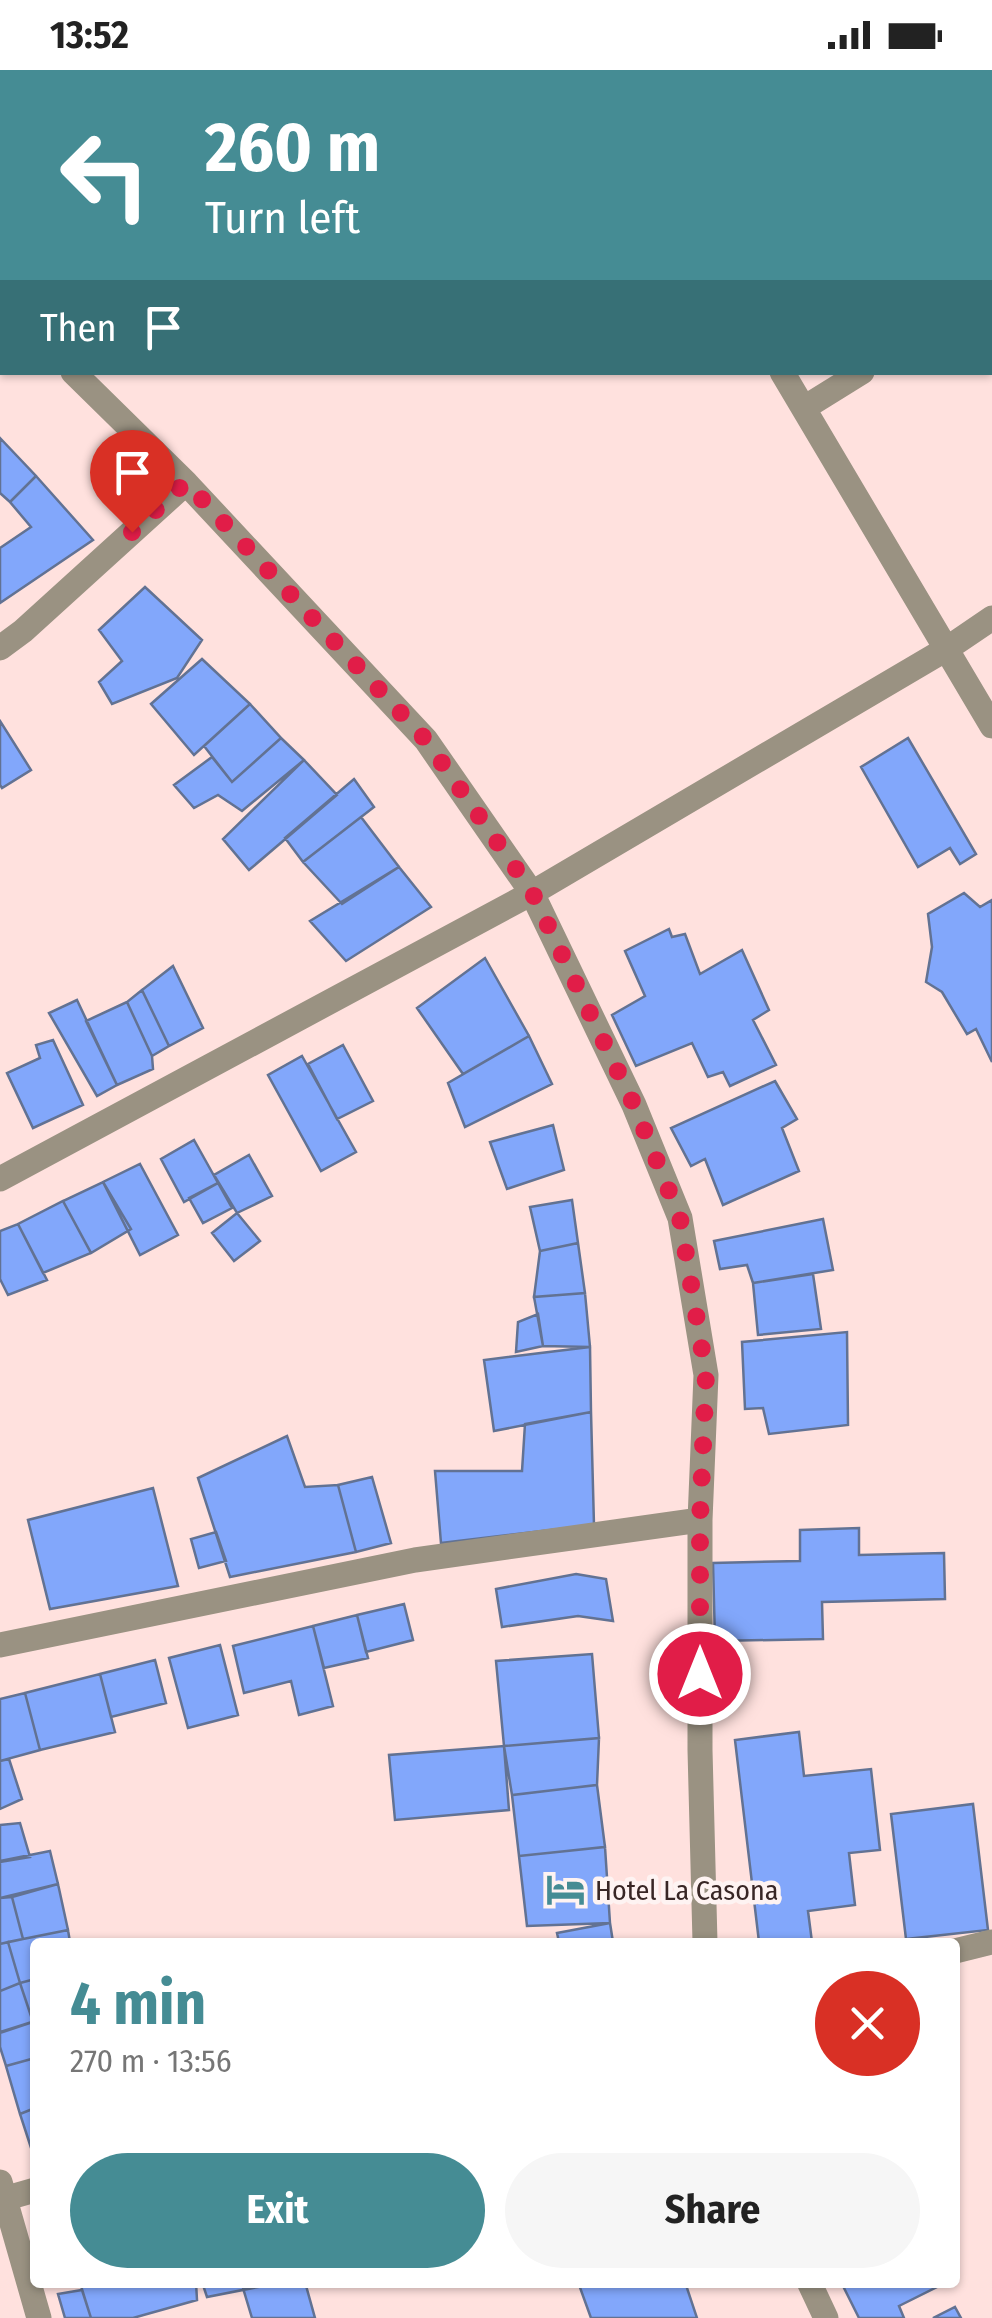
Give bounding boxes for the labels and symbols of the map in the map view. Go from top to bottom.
pin [90,430,175,533]
position arrow [648,1622,752,1726]
hotel icon: Hotel La Casona [544,1869,586,1911]
place label: Hotel La Casona [595,1874,778,1907]

